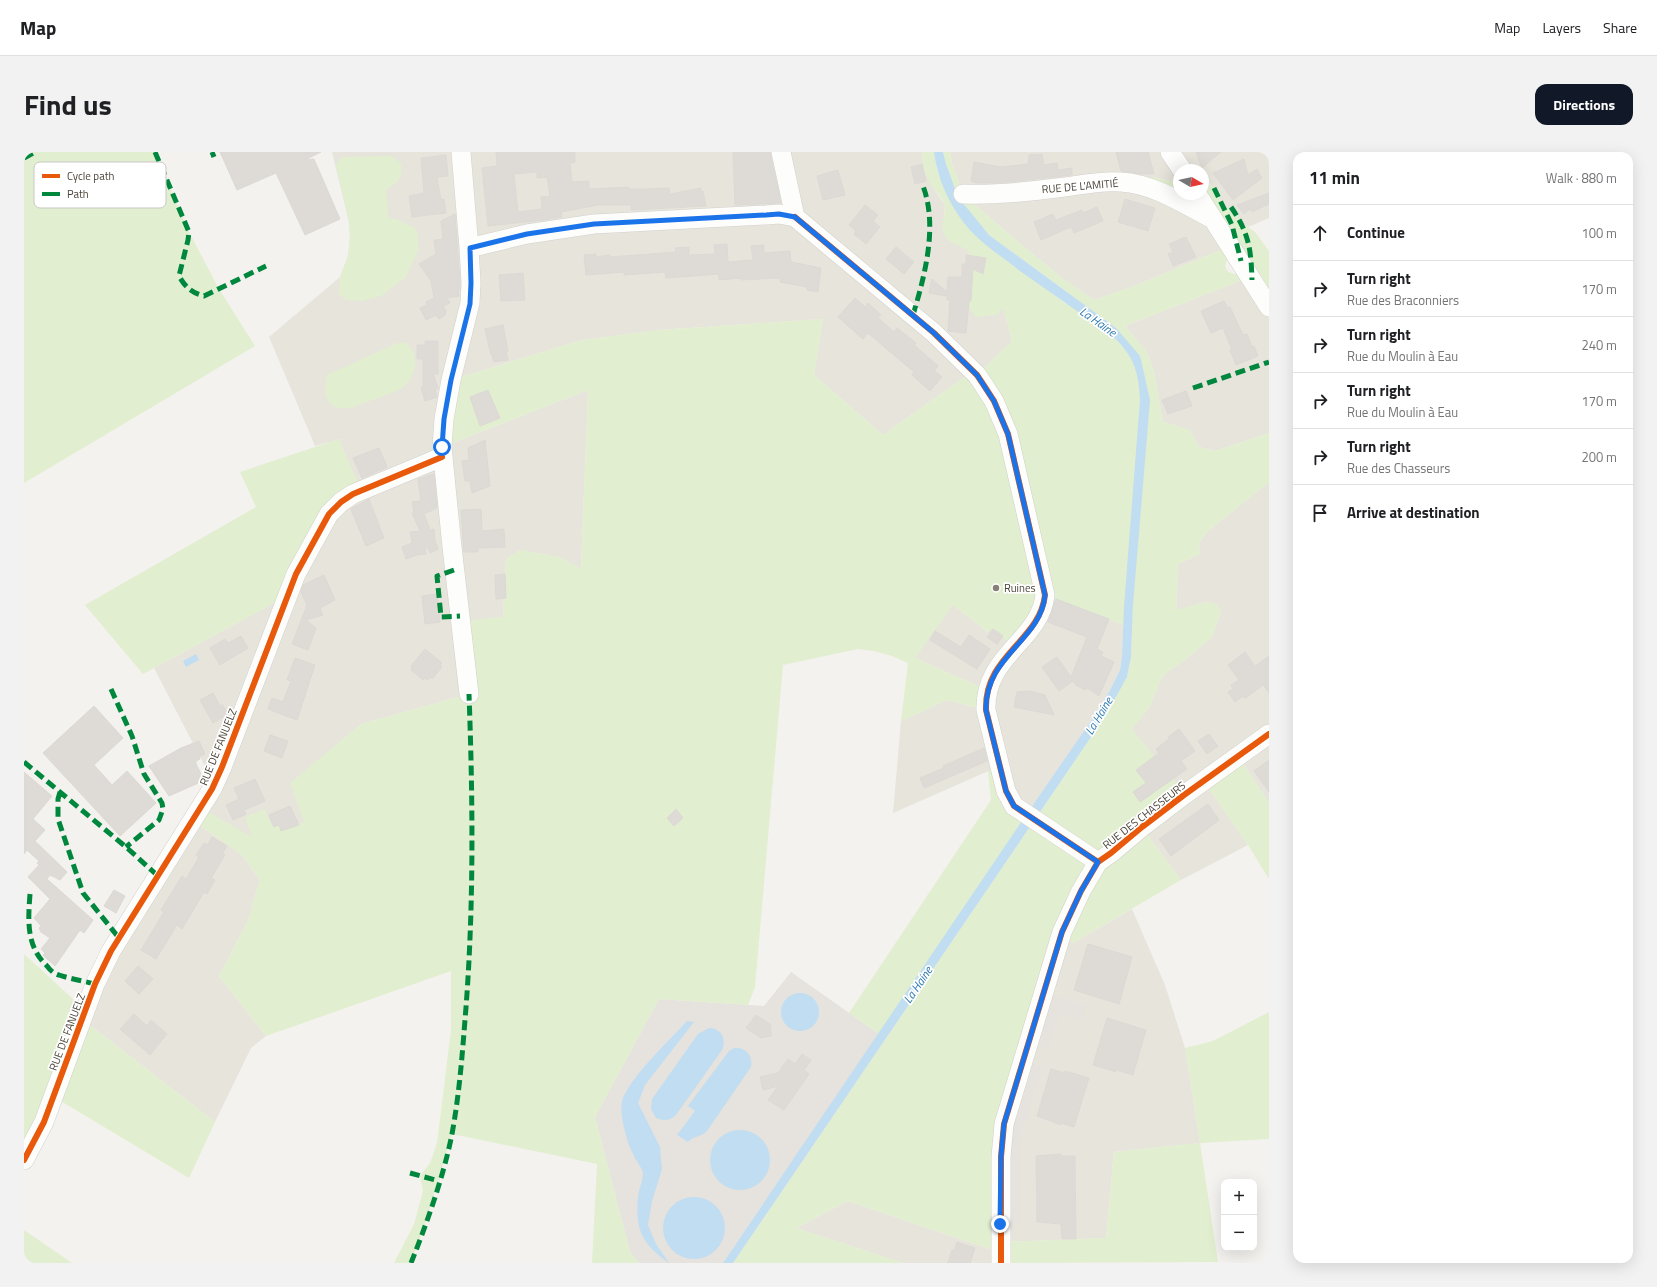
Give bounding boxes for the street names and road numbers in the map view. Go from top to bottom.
street label: RUE DE L'AMITIÉ [1041,175,1119,197]
street label: RUE DE FANUELZ [195,706,241,788]
street label: RUE DES CHASSEURS [1099,777,1189,853]
street label: RUE DE FANUELZ [45,991,89,1073]

